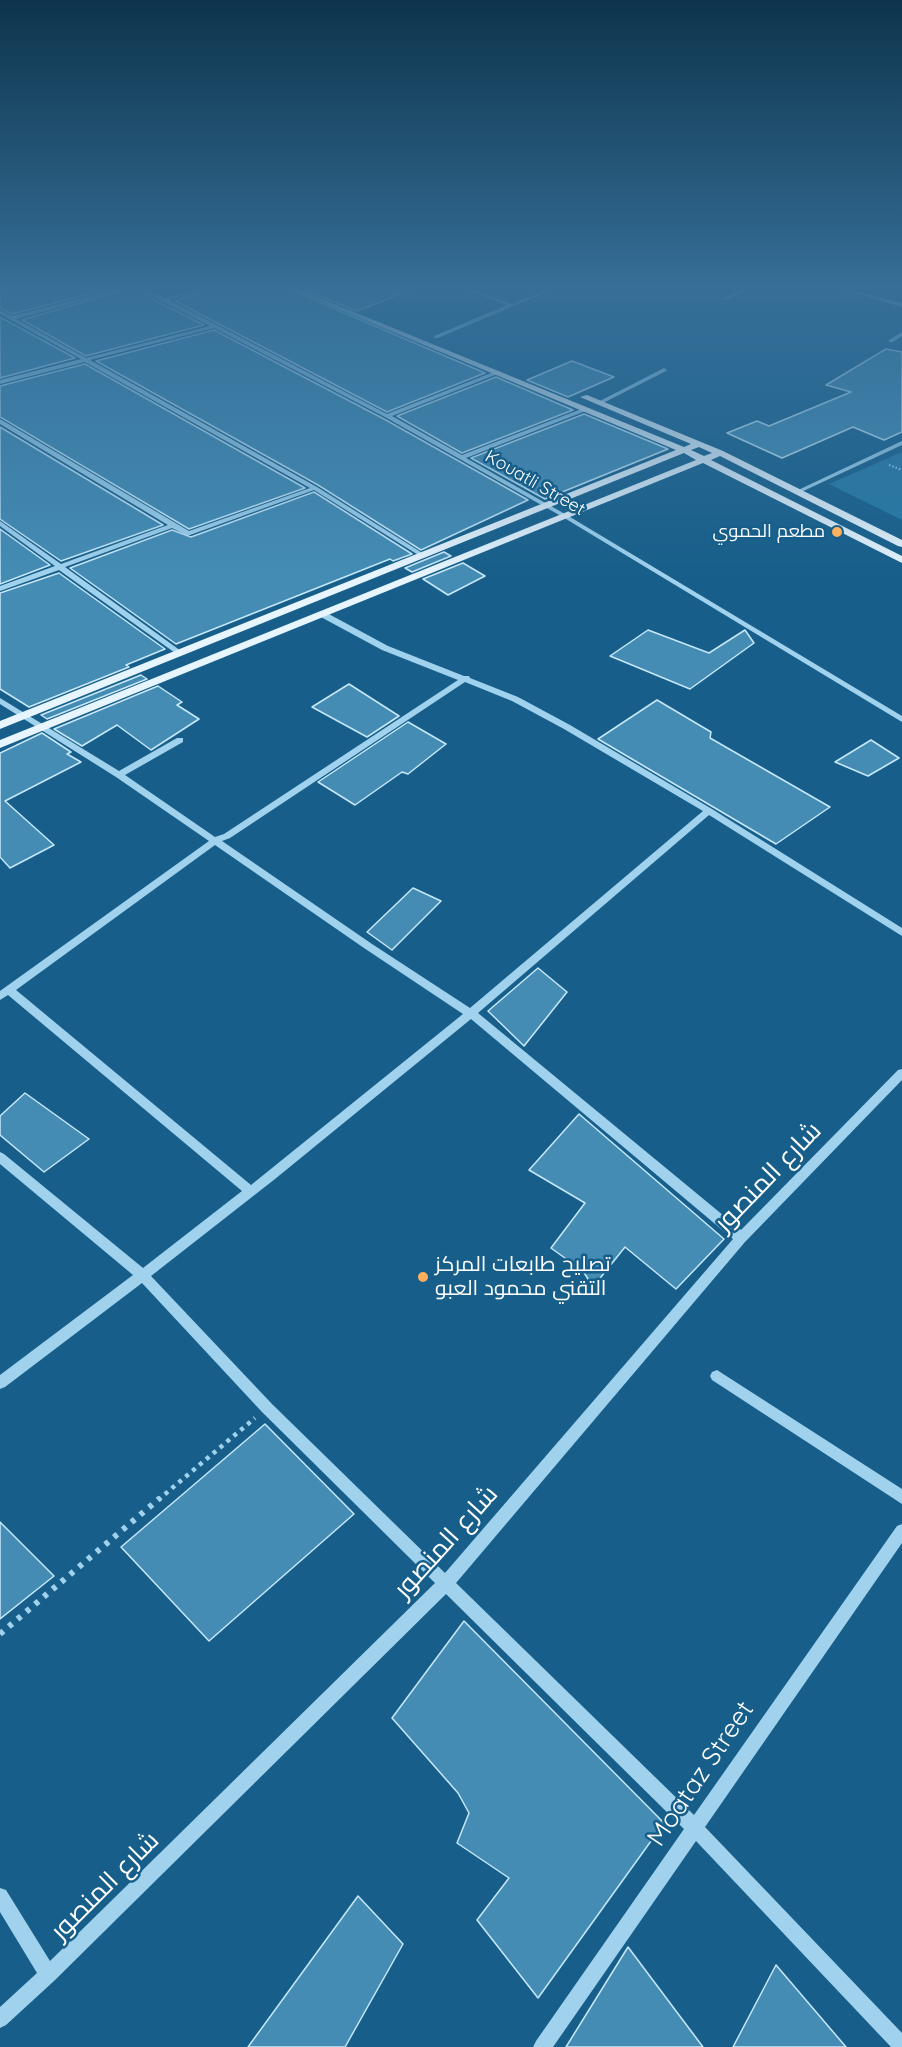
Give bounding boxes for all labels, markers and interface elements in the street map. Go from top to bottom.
street label: Kouatli Street [481,446,589,520]
place label: مطعم الحموي [712,521,825,543]
marker: مطعم الحموي [830,525,844,539]
street label: شارع المنصور [708,1116,828,1238]
place label: تصليح طابعات المركز التقني محمود العبو [435,1252,611,1302]
marker: تصليح طابعات المركز التقني محمود العبو [416,1270,430,1284]
street label: شارع المنصور [387,1479,505,1605]
street label: Moataz Street [641,1696,761,1852]
street label: شارع المنصور [44,1825,166,1947]

